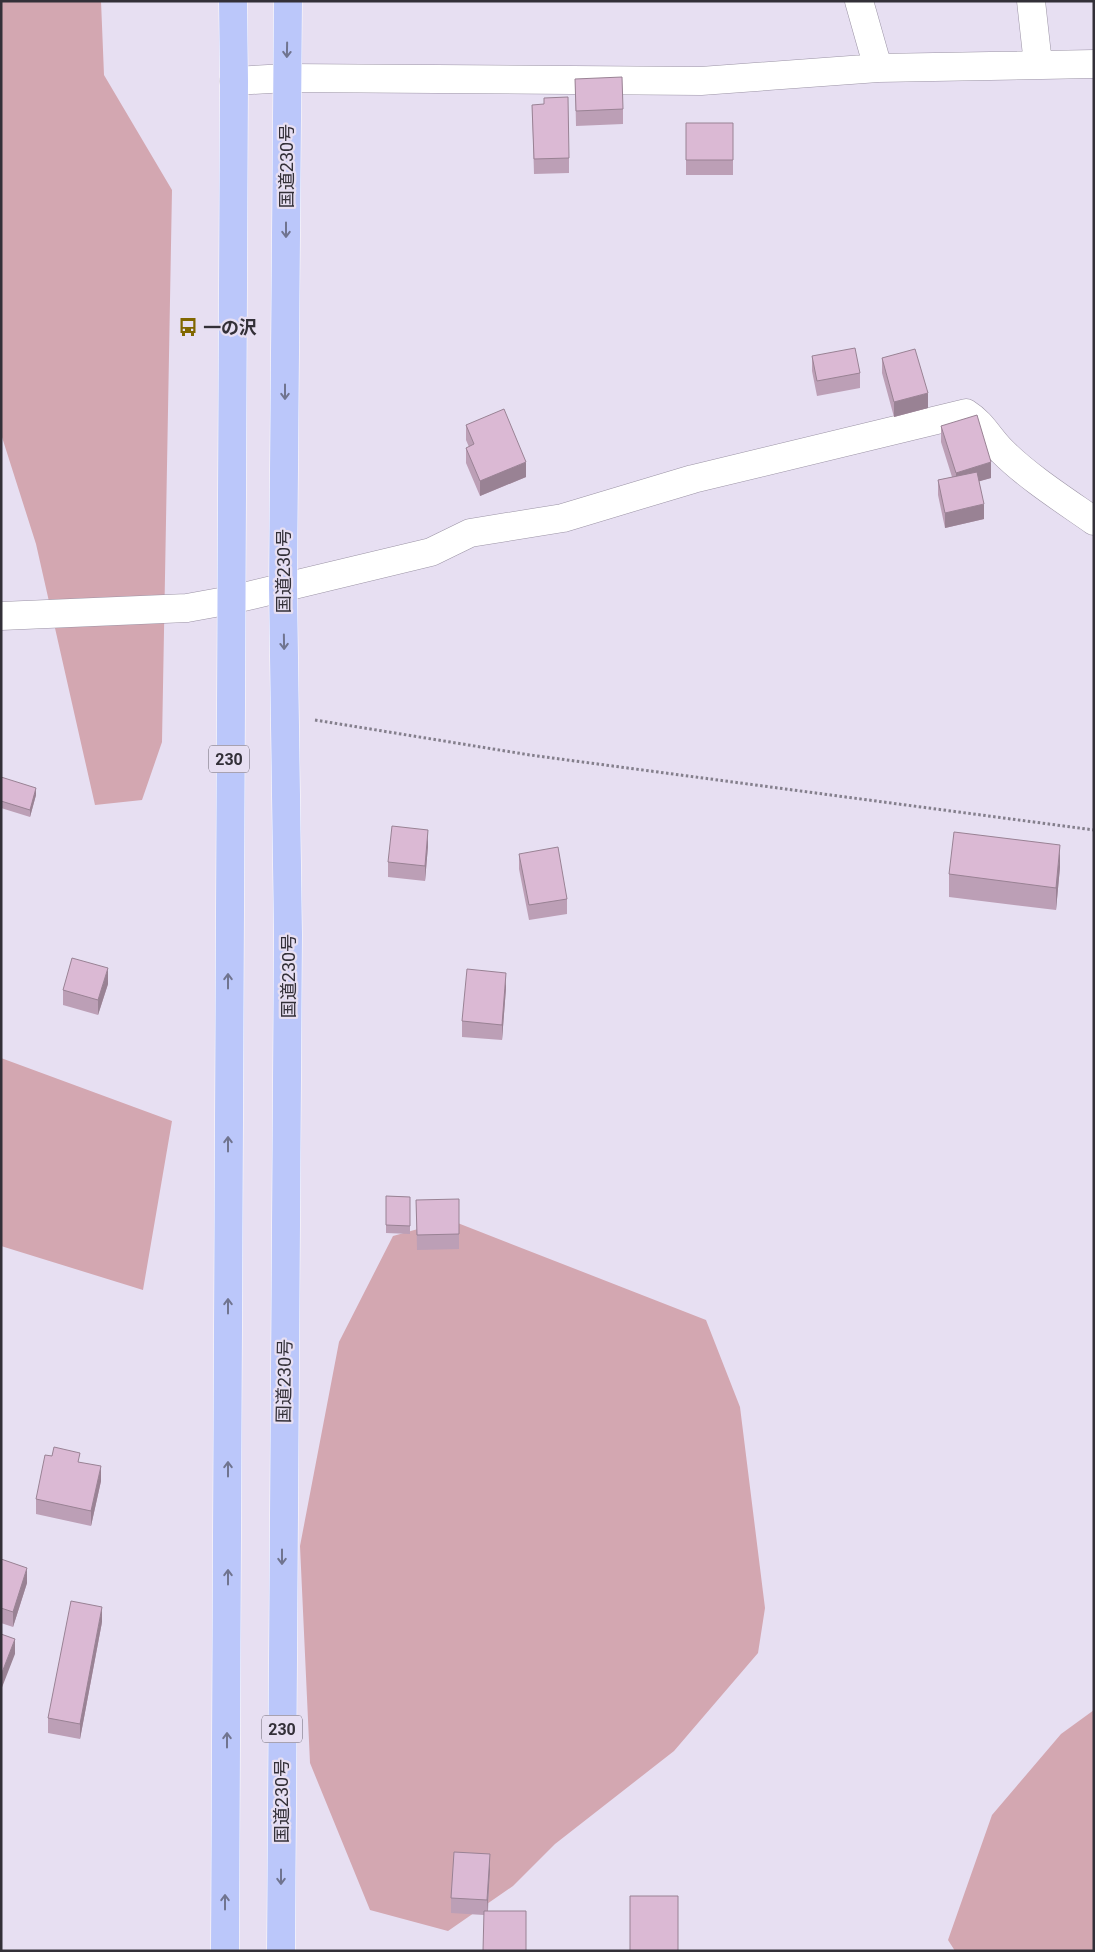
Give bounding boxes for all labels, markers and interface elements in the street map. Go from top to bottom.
one-way arrow [283,42,292,58]
street label: 国道230号 [276,124,297,208]
one-way arrow [281,222,291,238]
bus stop icon: 一の沢 [177,316,199,338]
place label: 一の沢 [203,317,257,338]
one-way arrow [280,384,289,400]
street label: 国道230号 [273,529,294,613]
one-way arrow [279,634,289,650]
road number: 230 [209,746,249,772]
street label: 国道230号 [278,934,299,1018]
one-way arrow [223,974,233,990]
one-way arrow [223,1136,233,1152]
one-way arrow [223,1299,233,1315]
street label: 国道230号 [273,1339,295,1423]
one-way arrow [223,1461,233,1478]
one-way arrow [277,1548,287,1564]
one-way arrow [223,1569,233,1586]
road number: 230 [262,1716,302,1742]
one-way arrow [222,1732,231,1748]
street label: 国道230号 [271,1759,292,1843]
one-way arrow [276,1868,286,1884]
one-way arrow [220,1894,230,1910]

